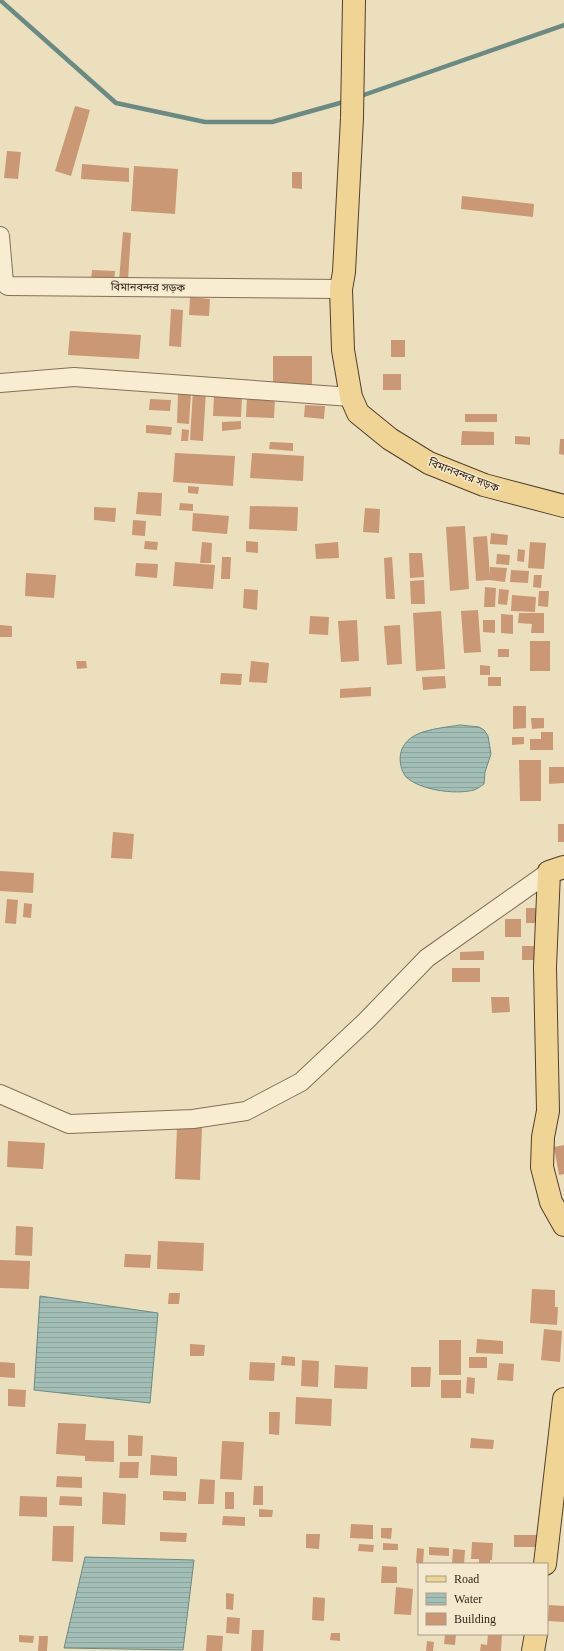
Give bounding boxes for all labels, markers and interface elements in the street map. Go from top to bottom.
street label: বিমানবন্দর সড়ক [110,280,185,294]
street label: বিমানবন্দর সড়ক [426,456,501,494]
legend [418,1563,548,1635]
text: Road [454,1572,479,1586]
text: Water [454,1592,482,1606]
text: Building [454,1612,496,1626]

